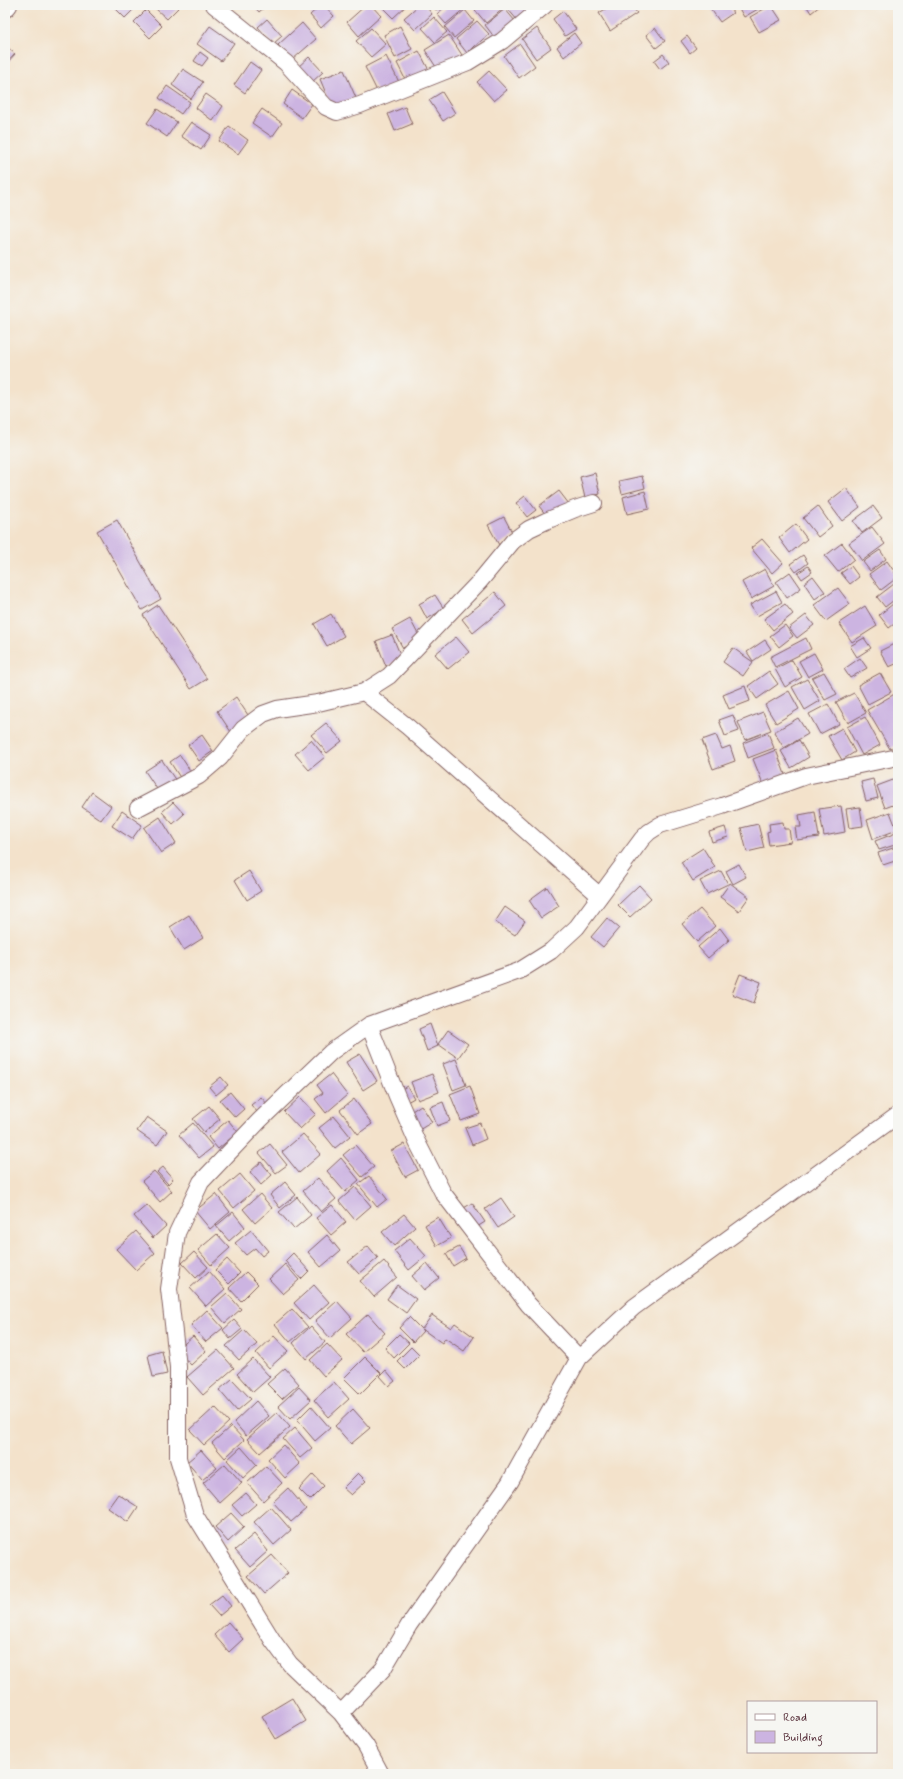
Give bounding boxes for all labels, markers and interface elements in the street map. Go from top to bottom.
legend [747,1701,877,1753]
text: Road [783,1710,807,1726]
text: Building [783,1730,823,1747]

